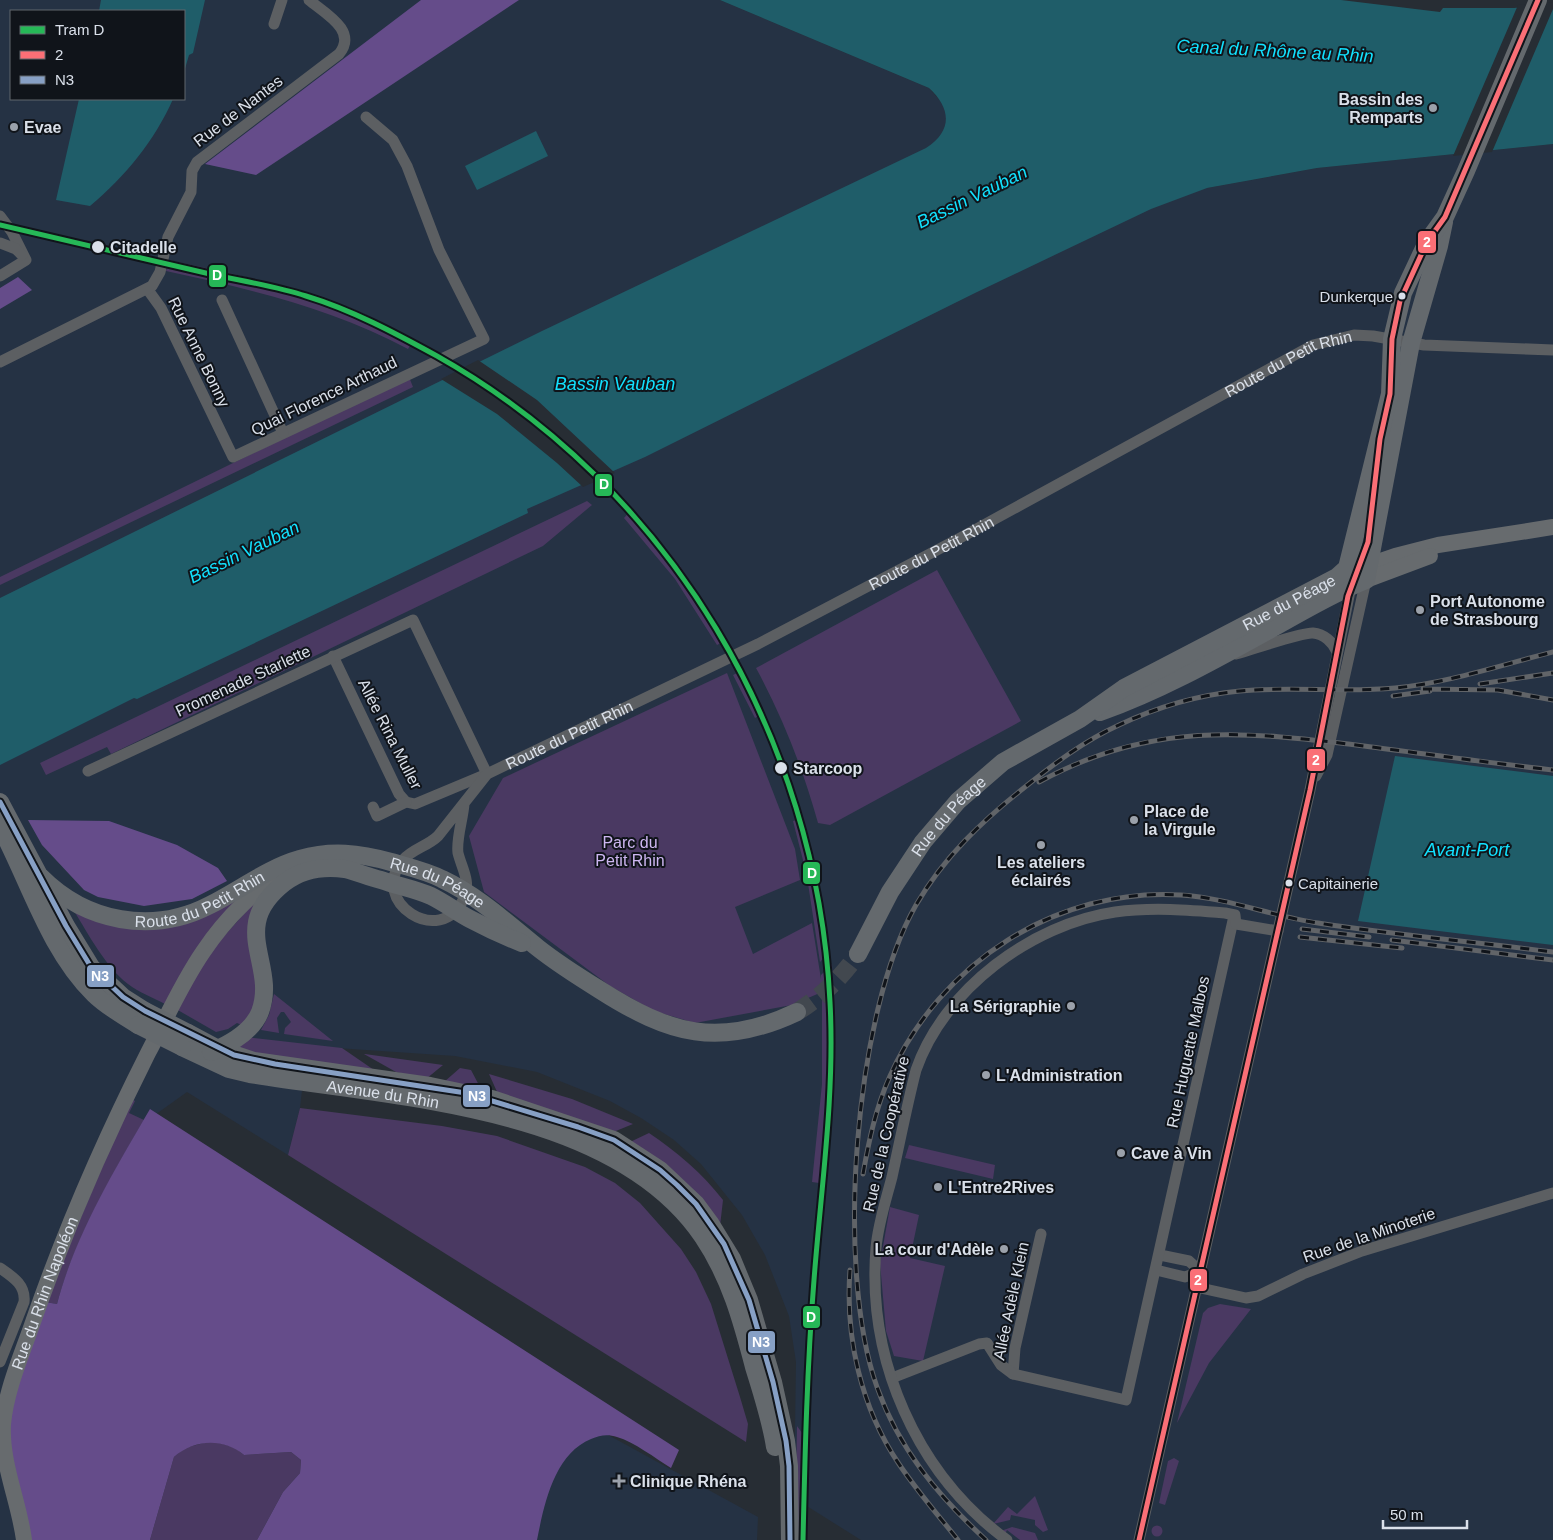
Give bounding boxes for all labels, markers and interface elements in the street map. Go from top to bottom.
legend [10,10,185,100]
text: Tram D [55,21,105,38]
water label: Canal du Rhône au Rhin [1176,36,1374,66]
text: 2 [55,46,63,63]
text: N3 [55,71,74,88]
street label: Rue de Nantes [190,72,286,150]
place label: Bassin des Remparts [1339,91,1423,126]
marker: Bassin des Remparts [1427,102,1439,114]
place label: Evae [24,119,61,136]
marker: Evae [8,121,20,133]
water label: Bassin Vauban [913,162,1031,232]
line badge: 2 [1417,230,1437,254]
text: 2 [1423,234,1431,250]
marker: Citadelle [90,239,106,255]
place label: Citadelle [110,239,177,256]
line badge: D [208,264,227,288]
text: D [212,267,222,283]
place label: Dunkerque [1320,288,1393,305]
marker: Dunkerque [1397,291,1407,301]
street label: Rue Anne Bonny [165,294,233,410]
street label: Route du Petit Rhin [1222,327,1353,400]
street label: Quai Florence Arthaud [248,353,400,439]
water label: Bassin Vauban [555,374,675,394]
line badge: D [594,473,613,497]
text: D [599,476,609,492]
street label: Route du Petit Rhin [866,513,996,593]
water label: Bassin Vauban [185,517,303,587]
street label: Rue du Péage [1239,571,1338,633]
place label: Port Autonome de Strasbourg [1430,593,1545,628]
marker: Port Autonome de Strasbourg [1414,604,1426,616]
street label: Promenade Starlette [173,642,313,720]
street label: Allée Rina Muller [355,676,425,792]
street label: Route du Petit Rhin [503,697,635,772]
line badge: 2 [1306,748,1326,772]
text: 2 [1312,752,1320,768]
marker: Starcoop [773,760,789,776]
place label: Starcoop [793,760,863,777]
street label: Rue du Péage [908,773,989,859]
place label: Place de la Virgule [1144,803,1216,838]
marker: Place de la Virgule [1128,814,1140,826]
park label: Parc du Petit Rhin [595,834,665,869]
marker: Les ateliers éclairés [1035,839,1047,851]
water label: Avant-Port [1424,840,1510,860]
street label: Rue du Péage [388,854,488,911]
place label: Les ateliers éclairés [997,854,1085,889]
line badge: D [802,861,821,885]
text: D [807,865,817,881]
street label: Route du Petit Rhin [134,867,267,930]
place label: Capitainerie [1298,875,1378,892]
marker: Capitainerie [1284,878,1294,888]
line badge: N3 [86,964,115,988]
text: N3 [91,968,109,984]
street label: Rue Huguette Malbos [1164,975,1212,1129]
place label: La Sérigraphie [950,998,1061,1015]
marker: La Sérigraphie [1065,1000,1077,1012]
street label: Rue de la Coopérative [860,1054,912,1213]
place label: L'Administration [996,1067,1122,1084]
marker: L'Administration [980,1069,992,1081]
street label: Avenue du Rhin [326,1077,441,1111]
line badge: N3 [462,1084,491,1108]
text: N3 [468,1088,486,1104]
place label: Cave à Vin [1131,1145,1212,1162]
marker: Cave à Vin [1115,1147,1127,1159]
place label: L'Entre2Rives [948,1179,1054,1196]
marker: L'Entre2Rives [932,1181,944,1193]
street label: Rue de la Minoterie [1301,1204,1437,1266]
street label: Rue du Rhin Napoléon [8,1214,81,1372]
street label: Allée Adèle Klein [990,1240,1032,1362]
place label: La cour d'Adèle [875,1241,994,1258]
marker: La cour d'Adèle [998,1243,1010,1255]
line badge: 2 [1189,1268,1208,1292]
text: 2 [1194,1272,1202,1288]
line badge: D [802,1305,821,1329]
text: D [806,1309,816,1325]
line badge: N3 [747,1330,776,1354]
text: N3 [752,1334,770,1350]
place label: Clinique Rhéna [630,1473,747,1490]
marker: Clinique Rhéna [612,1474,626,1488]
scale bar [1383,1498,1467,1530]
text: 50 m [1390,1506,1423,1523]

